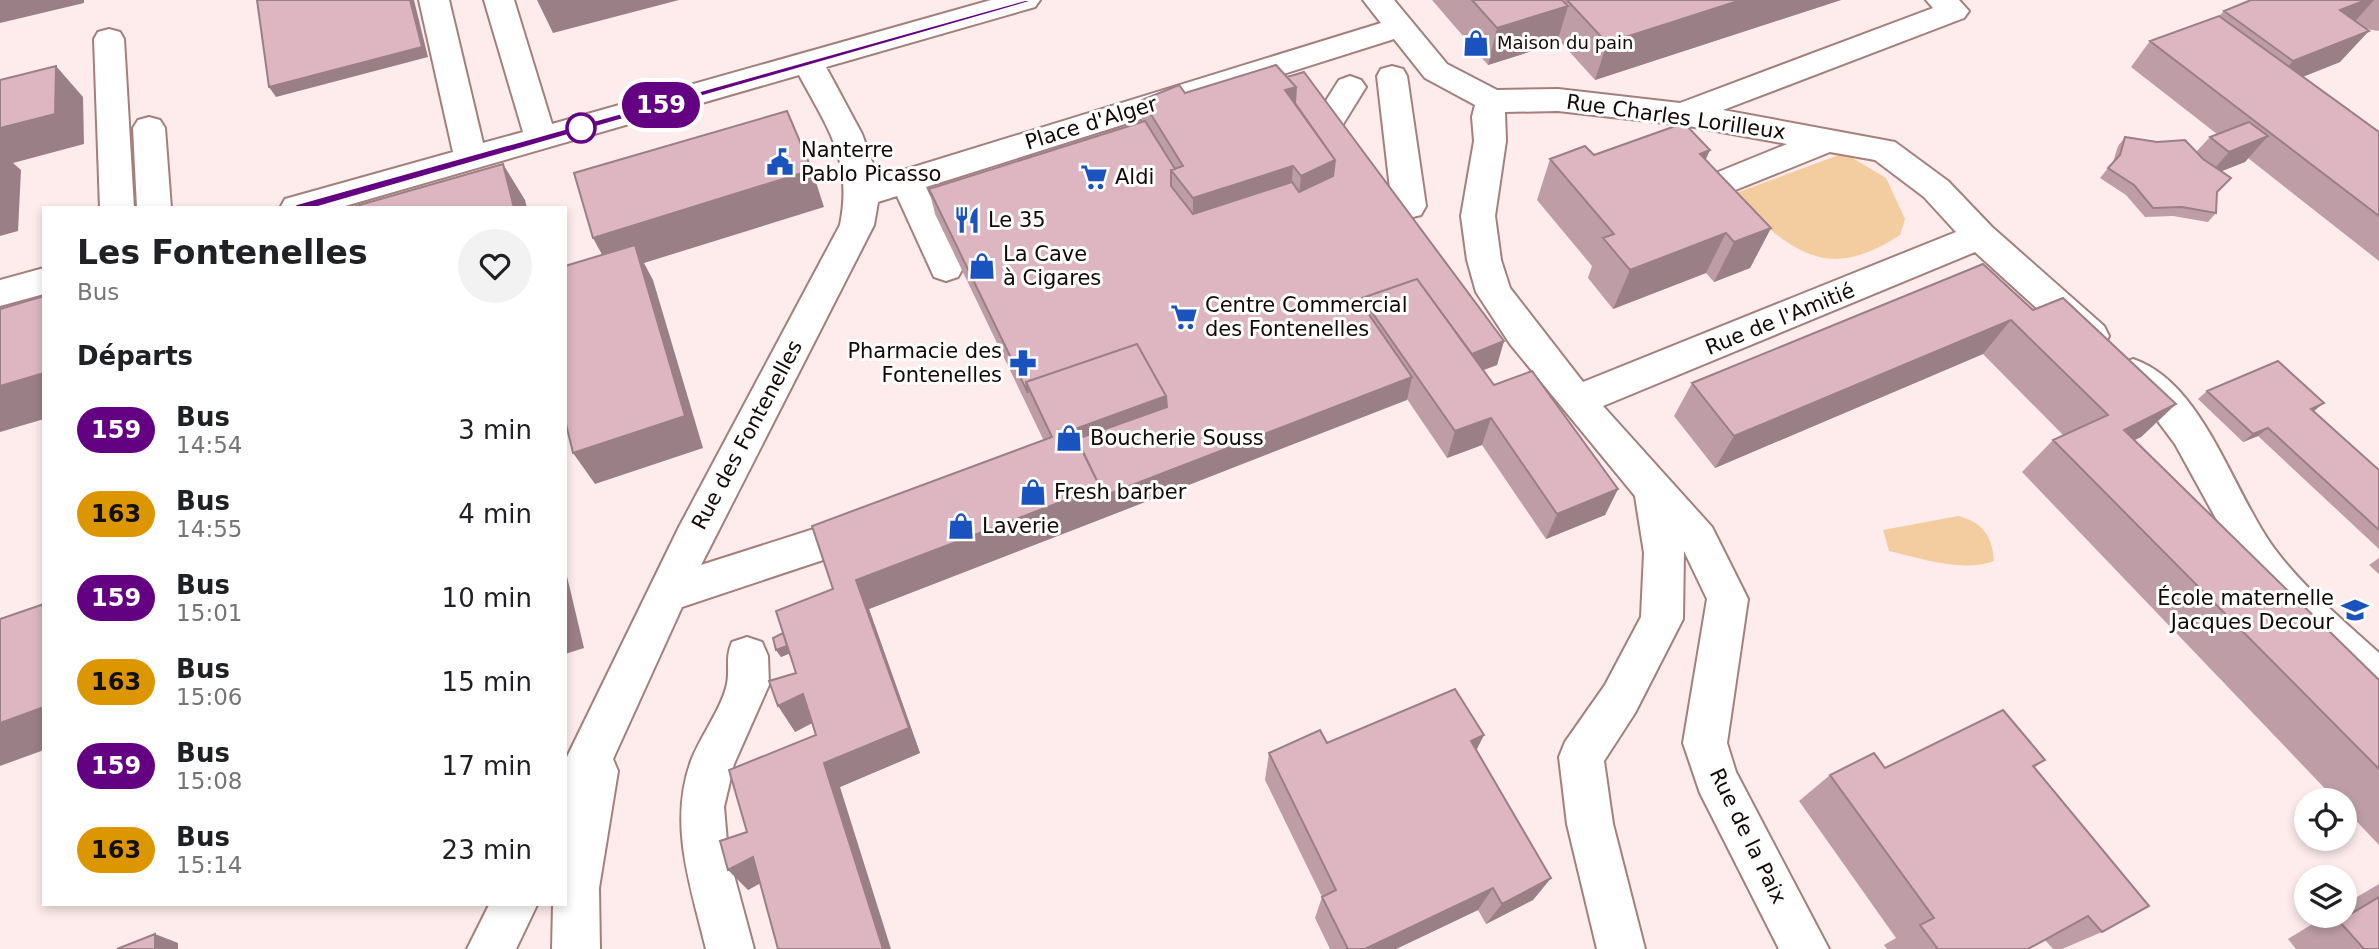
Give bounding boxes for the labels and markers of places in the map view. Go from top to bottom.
shop icon: Maison du pain [1461,28,1491,58]
place label: Maison du pain [1497,32,1634,53]
unlabelled marker [566,113,596,143]
place label: Nanterre Pablo Picasso [801,138,941,186]
public building icon: Nanterre Pablo Picasso [765,147,795,177]
supermarket icon: Aldi [1079,162,1109,192]
place label: Aldi [1115,165,1154,189]
restaurant icon: Le 35 [952,205,982,235]
place label: Le 35 [988,208,1046,232]
place label: La Cave à Cigares [1003,242,1101,290]
shop icon: La Cave à Cigares [967,251,997,281]
place label: Centre Commercial des Fontenelles [1205,293,1408,341]
supermarket icon: Centre Commercial des Fontenelles [1169,302,1199,332]
place label: Pharmacie des Fontenelles [847,339,1002,387]
pharmacy icon: Pharmacie des Fontenelles [1008,348,1038,378]
shop icon: Boucherie Souss [1054,423,1084,453]
place label: Boucherie Souss [1090,426,1264,450]
shop icon: Fresh barber [1018,477,1048,507]
place label: Fresh barber [1054,480,1187,504]
shop icon: Laverie [946,511,976,541]
place label: Laverie [982,514,1059,538]
place label: École maternelle Jacques Decour [2157,585,2334,634]
school or university icon: École maternelle Jacques Decour [2340,595,2370,625]

